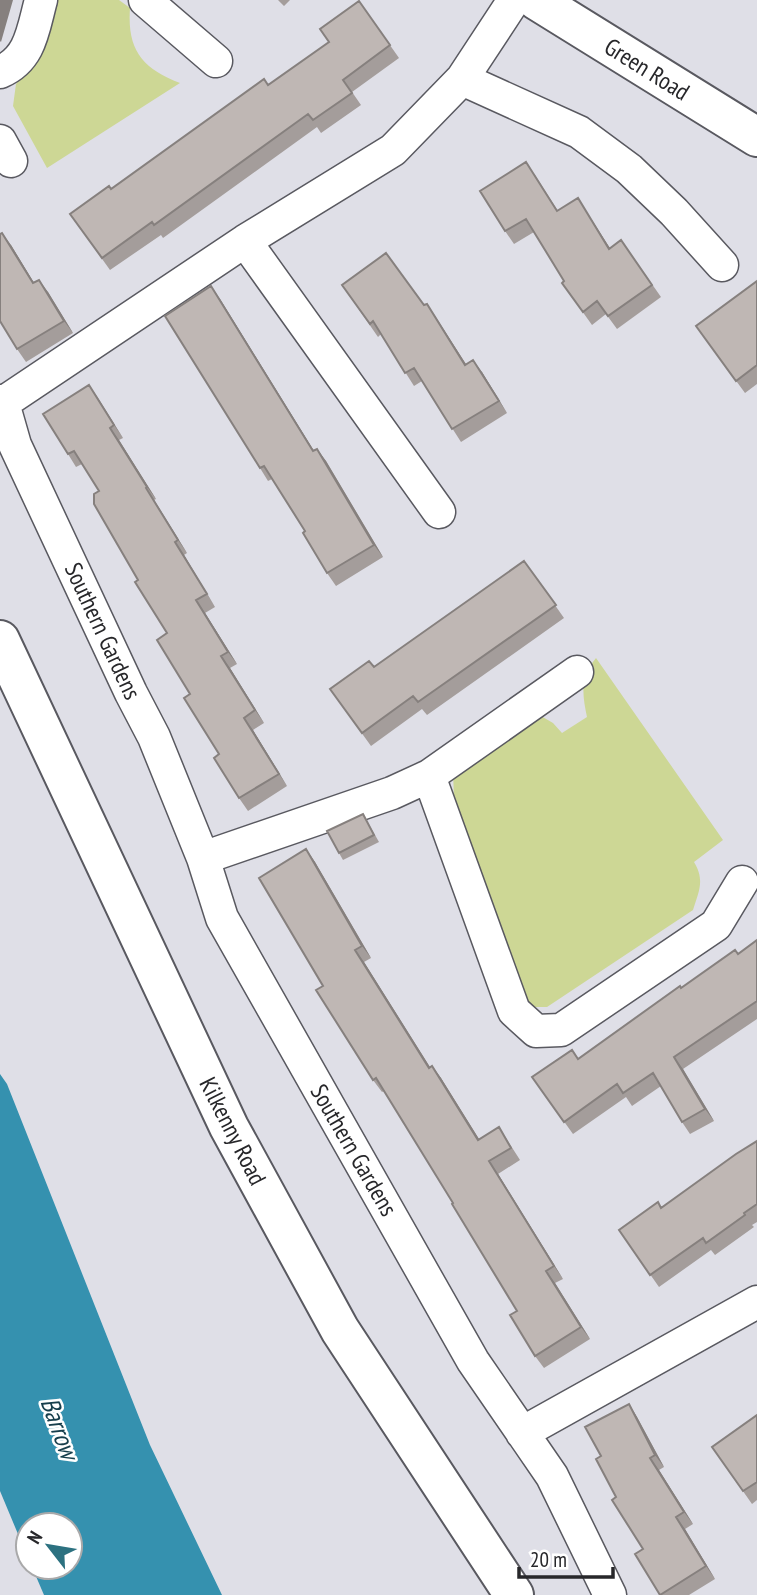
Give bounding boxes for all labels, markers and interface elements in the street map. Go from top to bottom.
street label: Green Road [599,31,695,107]
street label: Southern Gardens [58,558,148,704]
street label: Kilkenny Road [193,1072,273,1190]
street label: Southern Gardens [304,1078,404,1222]
water label: Barrow [34,1393,88,1467]
north arrow [14,1511,84,1581]
text: N [21,1527,47,1548]
scale bar [519,1536,614,1580]
text: 20 m [530,1546,567,1573]

